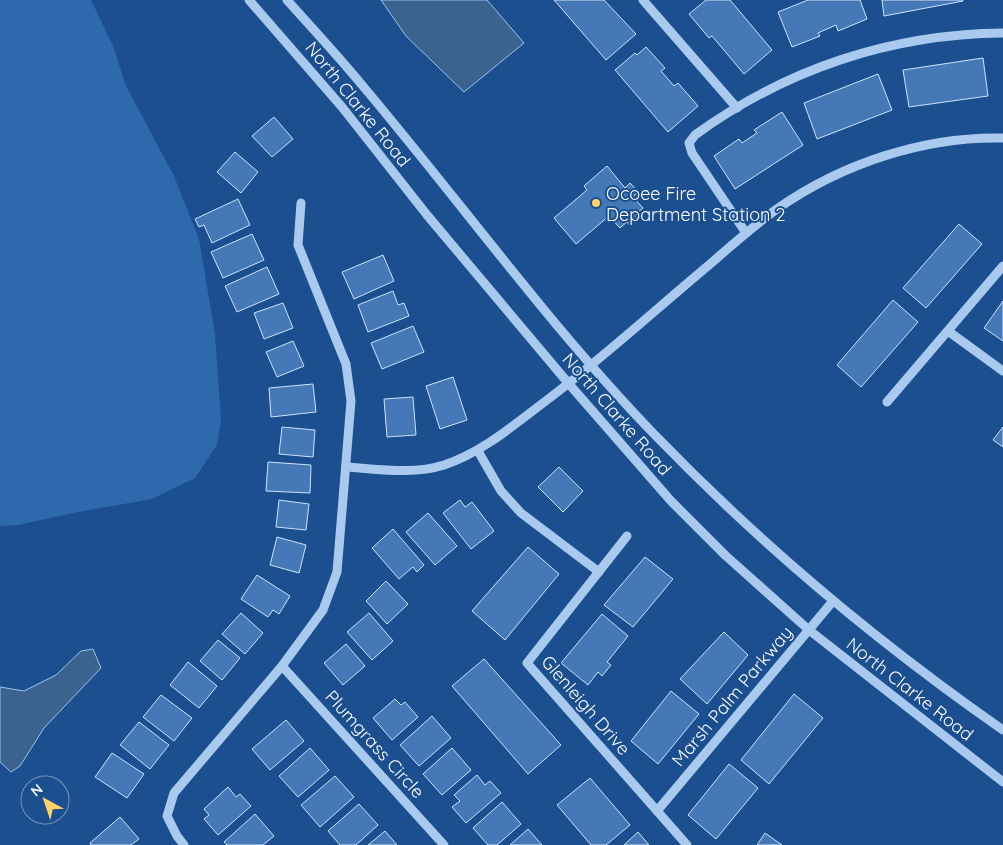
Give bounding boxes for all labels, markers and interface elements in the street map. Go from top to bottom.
street label: North Clarke Road [300,37,416,171]
place label: Ocoee Fire Department Station 2 [606,182,785,226]
marker: Ocoee Fire Department Station 2 [590,197,602,209]
street label: North Clarke Road [558,348,676,480]
street label: Marsh Palm Parkway [667,621,797,771]
street label: North Clarke Road [842,632,978,746]
street label: Glenleigh Drive [536,650,636,760]
street label: Plumgrass Circle [320,685,430,803]
north arrow [20,775,70,825]
text: N [27,780,46,800]

